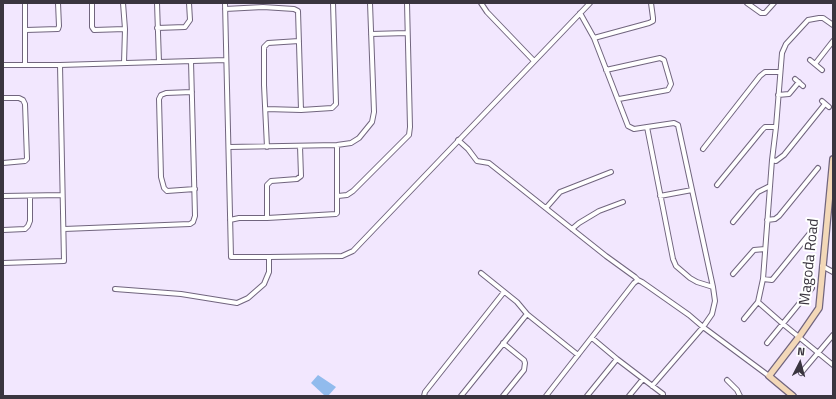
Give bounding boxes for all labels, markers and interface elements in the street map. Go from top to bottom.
street label: Magoda Road [797,218,823,306]
north arrow [780,343,820,383]
text: N [797,343,806,359]

